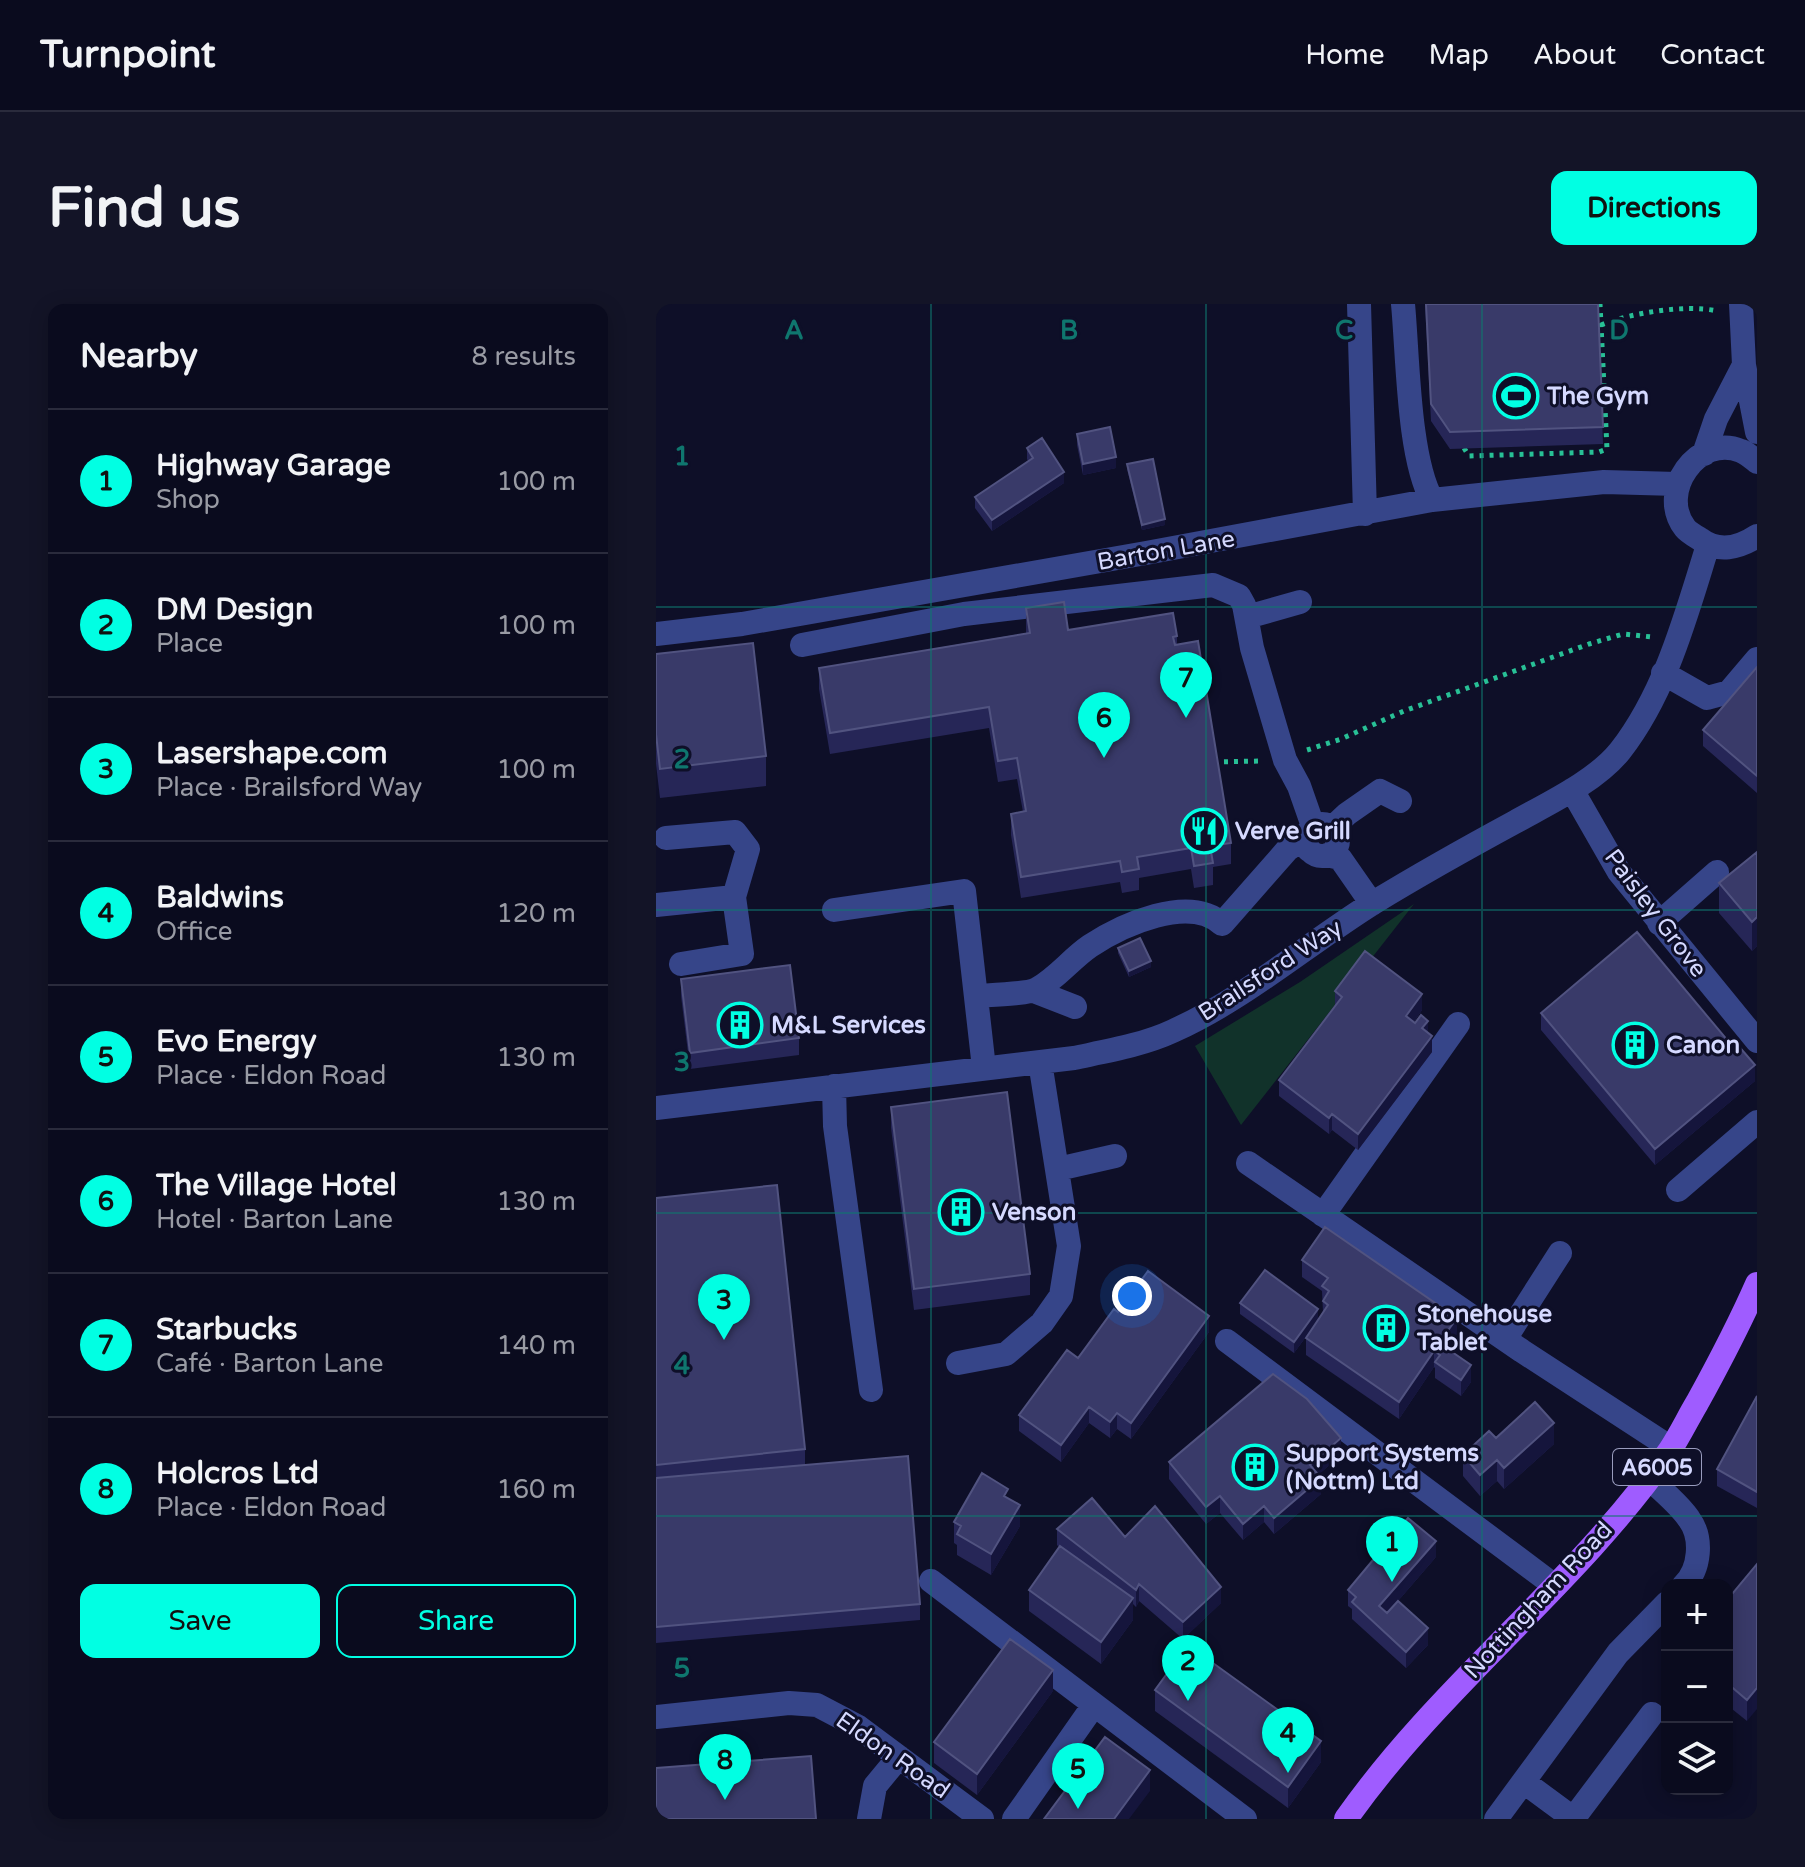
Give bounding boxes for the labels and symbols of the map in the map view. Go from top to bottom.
text: A [784,315,804,346]
text: B [1060,315,1078,346]
text: C [1335,315,1353,346]
text: D [1609,315,1629,346]
sports icon: The Gym [1492,372,1540,420]
place label: The Gym [1546,382,1649,411]
text: 1 [674,441,690,472]
street label: Barton Lane [1095,524,1237,577]
pin: 7 [1160,652,1212,718]
pin: 6 [1078,692,1130,758]
text: 2 [674,744,690,775]
restaurant icon: Verve Grill [1180,807,1228,855]
place label: Verve Grill [1235,817,1351,846]
street label: Paisley Grove [1598,844,1713,983]
street label: Brailsford Way [1193,913,1348,1028]
building icon: M&L Services [716,1001,764,1049]
place label: M&L Services [771,1011,926,1040]
building icon: Canon [1611,1021,1659,1069]
place label: Canon [1666,1031,1740,1060]
text: 3 [674,1047,690,1078]
building icon: Venson [937,1188,985,1236]
place label: Venson [992,1198,1076,1227]
pin: 3 [698,1274,750,1340]
your location [1112,1276,1152,1316]
place label: Stonehouse Tablet [1416,1300,1552,1357]
building icon: Stonehouse Tablet [1362,1304,1410,1352]
text: 4 [674,1350,690,1381]
place label: Support Systems (Nottm) Ltd [1286,1439,1479,1496]
building icon: Support Systems (Nottm) Ltd [1231,1443,1279,1491]
road number: A6005 [1613,1449,1701,1485]
pin: 1 [1366,1516,1418,1582]
street label: Nottingham Road [1458,1516,1619,1685]
pin: 2 [1162,1635,1214,1701]
text: 5 [674,1653,690,1684]
street label: Eldon Road [830,1706,955,1805]
pin: 4 [1262,1707,1314,1773]
pin: 8 [699,1734,751,1800]
pin: 5 [1052,1743,1104,1809]

